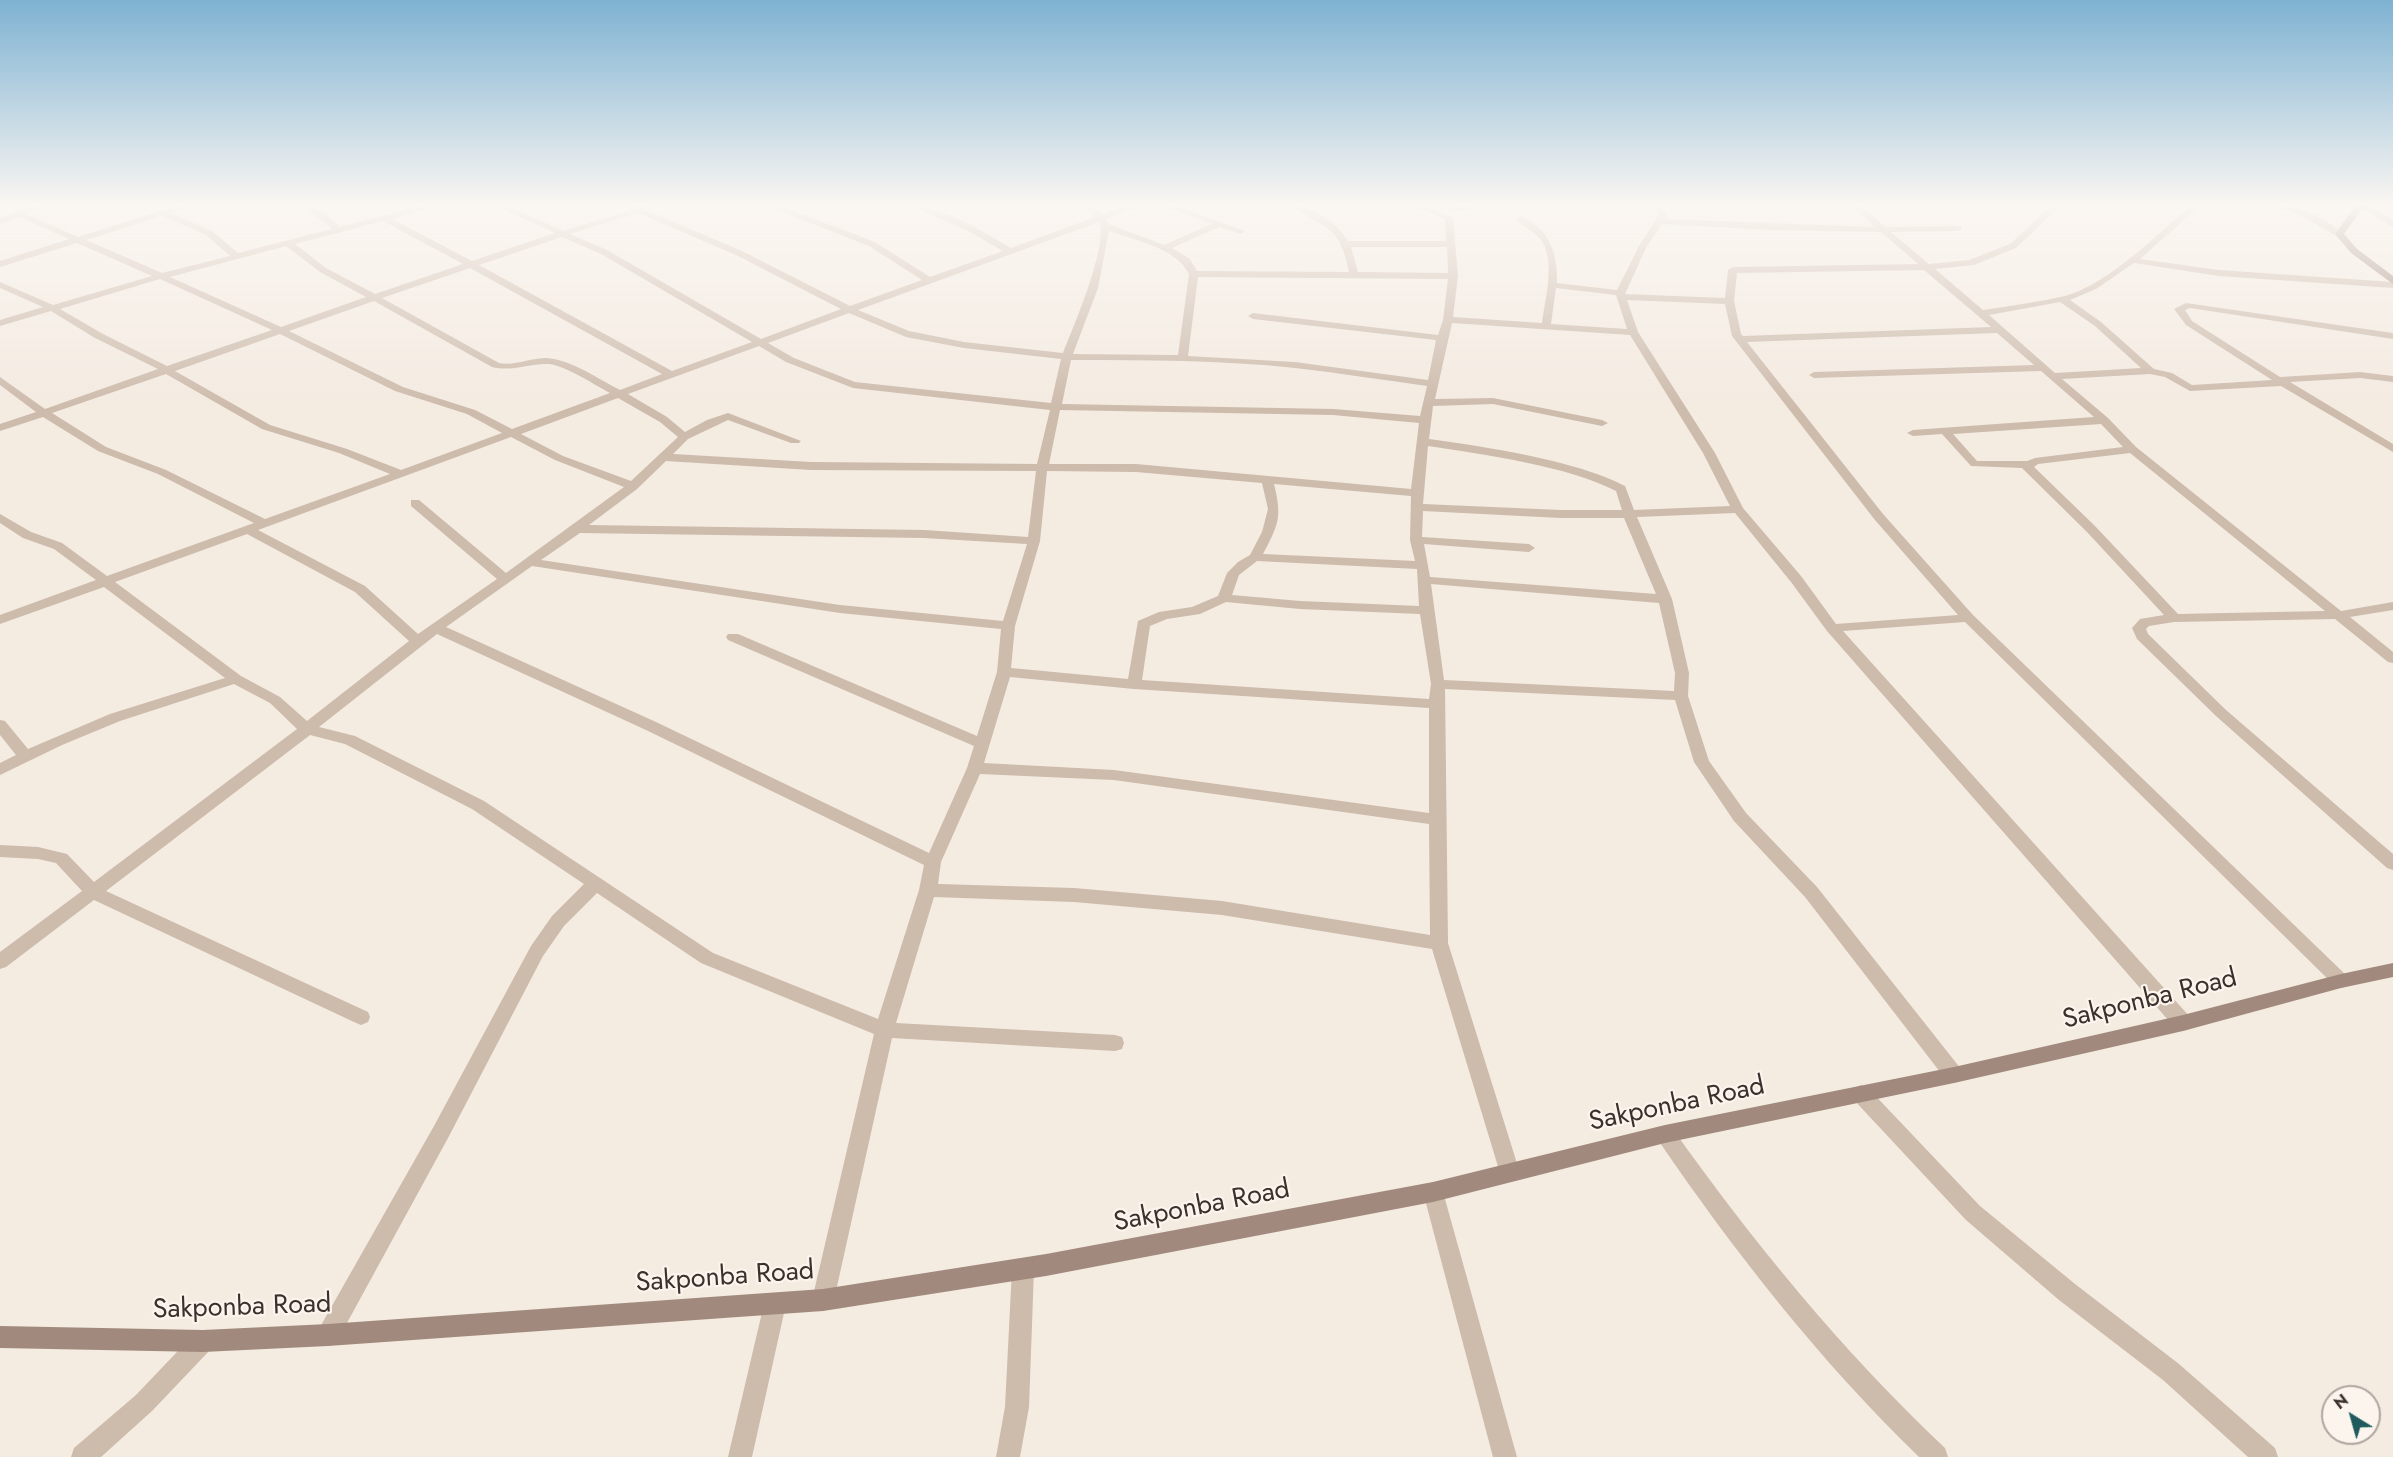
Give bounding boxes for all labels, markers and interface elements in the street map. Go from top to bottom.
street label: Sakponba Road [2059,963,2241,1037]
street label: Sakponba Road [1586,1071,1768,1139]
street label: Sakponba Road [1111,1174,1293,1240]
street label: Sakponba Road [635,1256,815,1300]
street label: Sakponba Road [152,1289,332,1327]
north arrow [2321,1385,2381,1445]
text: N [2329,1389,2353,1415]

